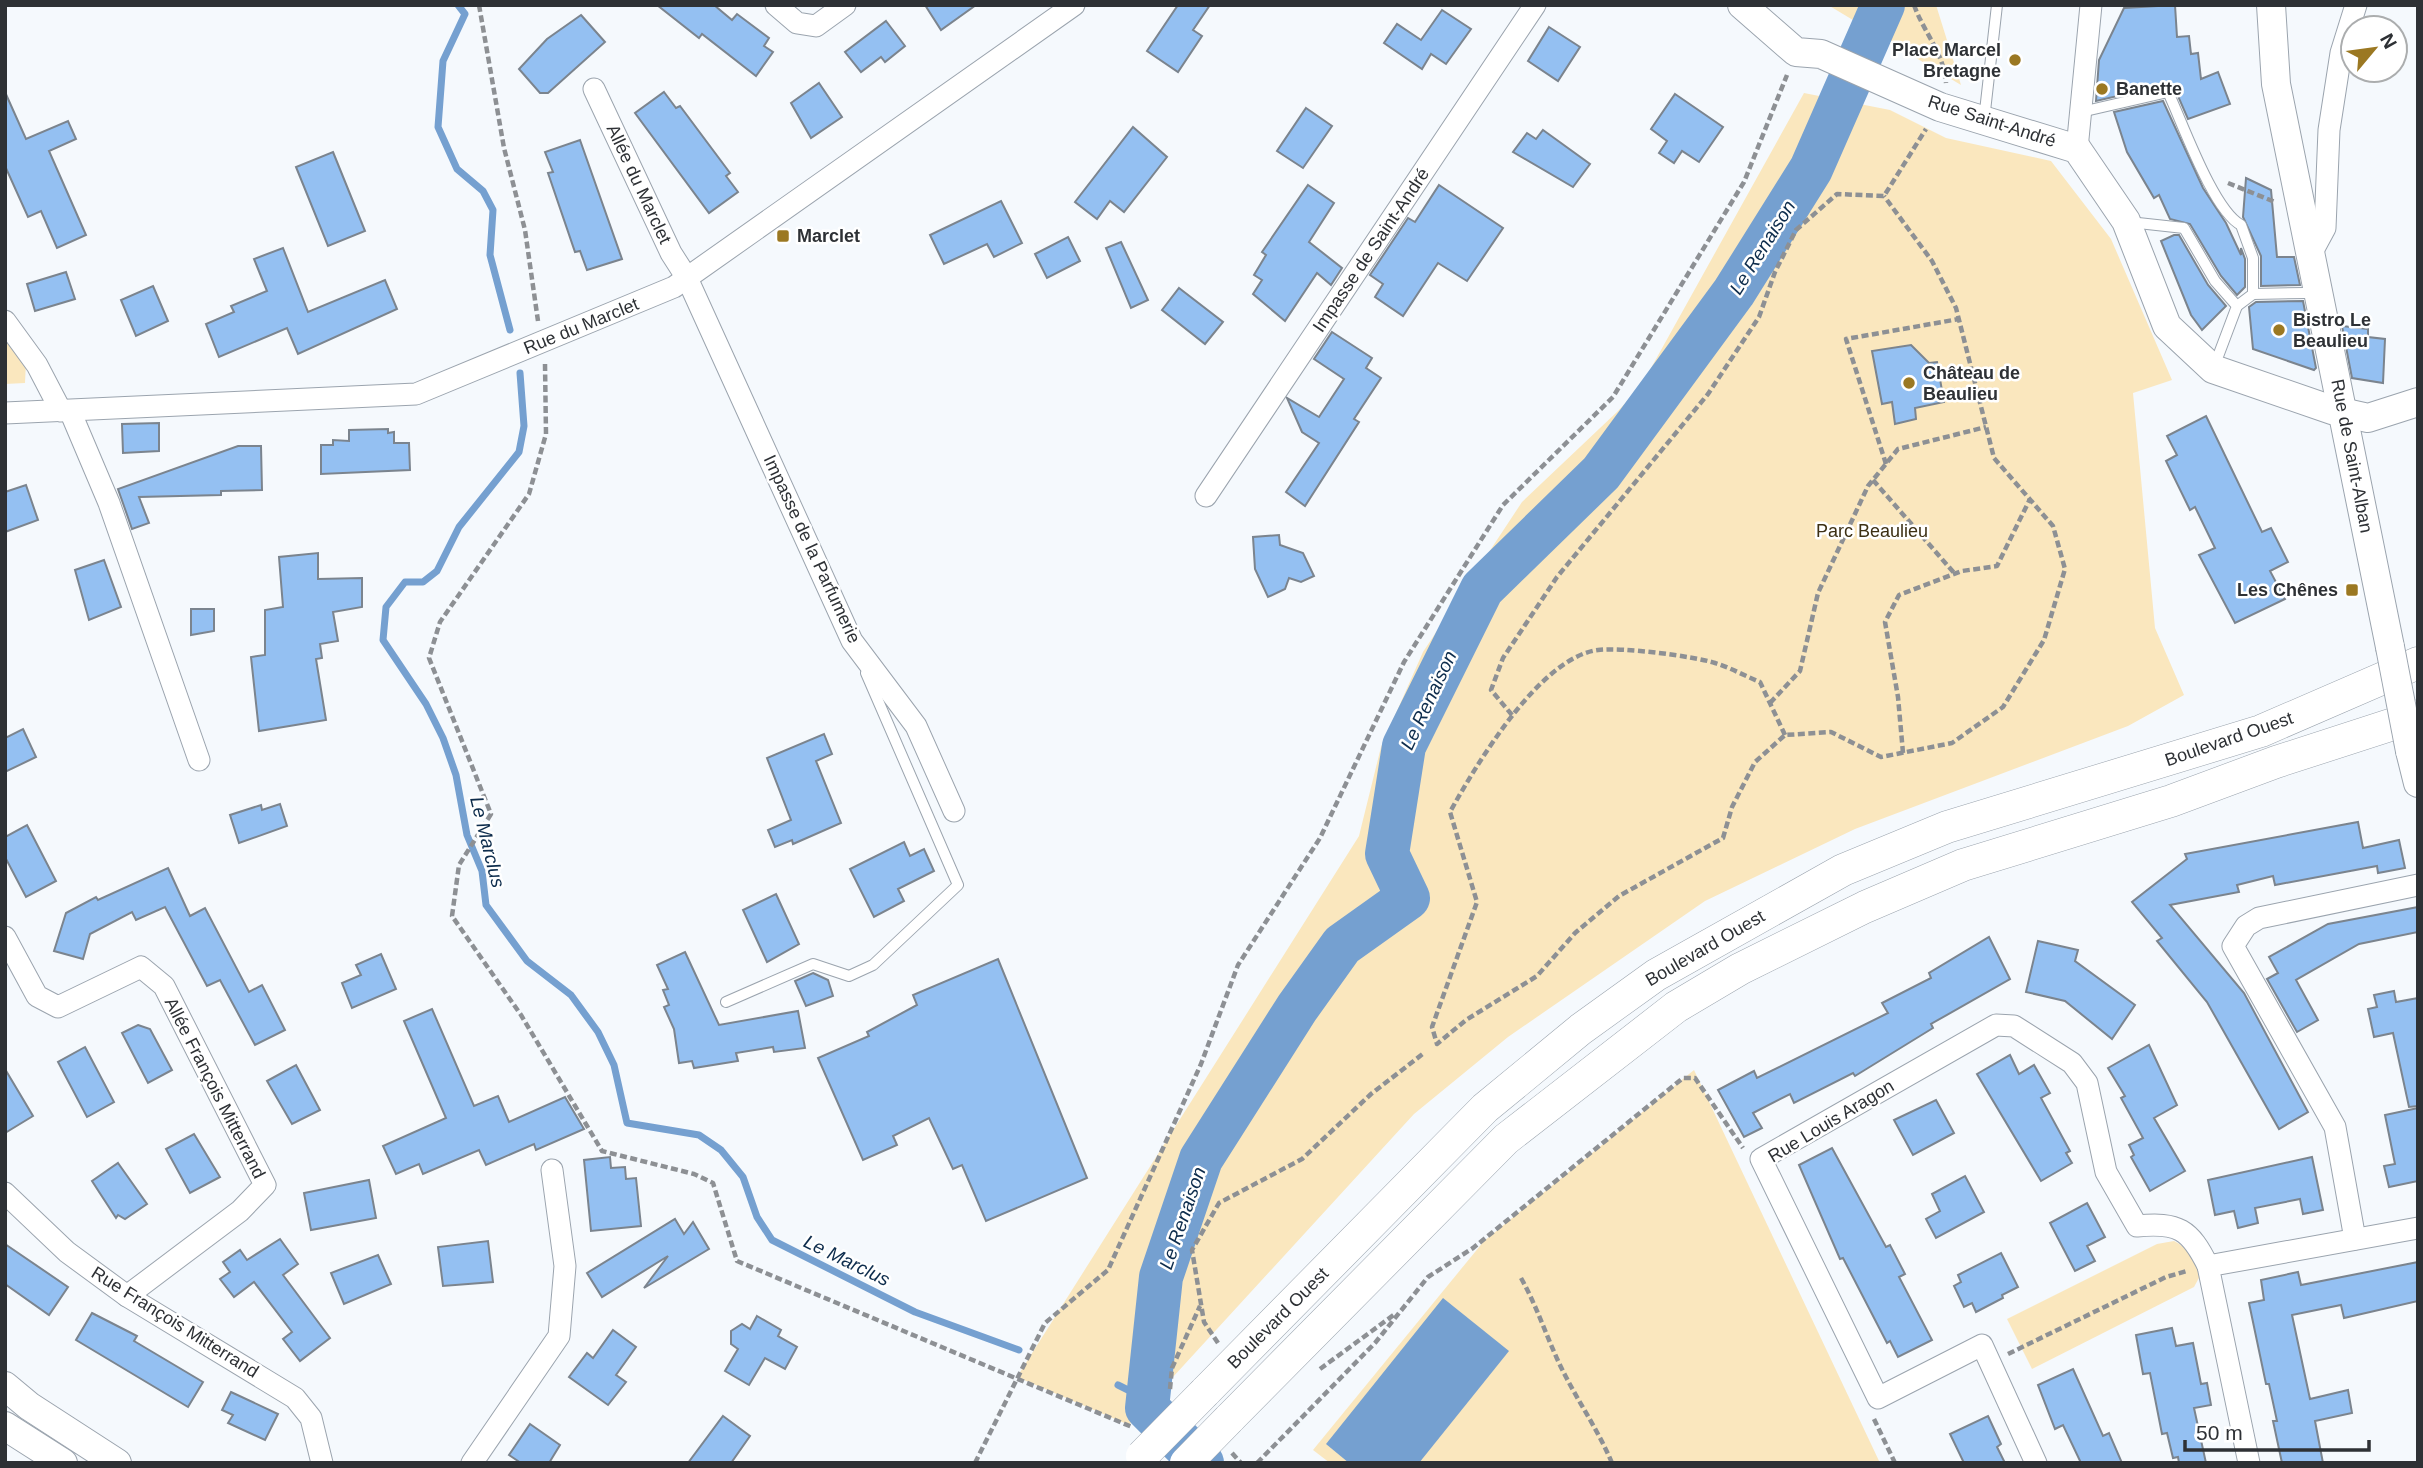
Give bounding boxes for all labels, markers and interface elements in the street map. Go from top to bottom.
north arrow [2339,14,2409,84]
text: N [2376,30,2401,52]
place label: Place Marcel Bretagne [1892,40,2001,81]
marker: Place Marcel Bretagne [2007,52,2023,68]
place label: Banette [2116,79,2182,99]
marker: Banette [2094,81,2110,97]
street label: Rue Saint-André [1926,91,2058,151]
street label: Allée du Marclet [603,121,675,247]
street label: Impasse de Saint-André [1309,164,1433,336]
water label: Le Renaison [1725,196,1800,298]
place label: Marclet [797,226,860,246]
marker: Marclet [775,228,791,244]
street label: Rue du Marclet [521,294,641,358]
place label: Bistro Le Beaulieu [2293,310,2371,351]
marker: Bistro Le Beaulieu [2271,322,2287,338]
place label: Château de Beaulieu [1923,363,2020,404]
marker: Château de Beaulieu [1901,375,1917,391]
street label: Rue de Saint-Alban [2327,377,2377,535]
street label: Impasse de la Parfumerie [760,452,864,646]
park label: Parc Beaulieu [1816,521,1928,541]
place label: Les Chênes [2237,580,2338,600]
marker: Les Chênes [2344,582,2360,598]
water label: Le Renaison [1396,647,1461,753]
street label: Boulevard Ouest [2162,708,2296,770]
water label: Le Marclus [466,794,509,890]
street label: Boulevard Ouest [1642,906,1768,990]
street label: Allée François Mitterrand [161,994,269,1182]
street label: Rue Louis Aragon [1765,1076,1897,1166]
water label: Le Renaison [1155,1164,1210,1272]
water label: Le Marclus [800,1231,894,1290]
street label: Rue François Mitterrand [88,1262,262,1382]
street label: Boulevard Ouest [1224,1264,1332,1372]
scale bar [2185,1408,2369,1452]
text: 50 m [2196,1421,2243,1444]

